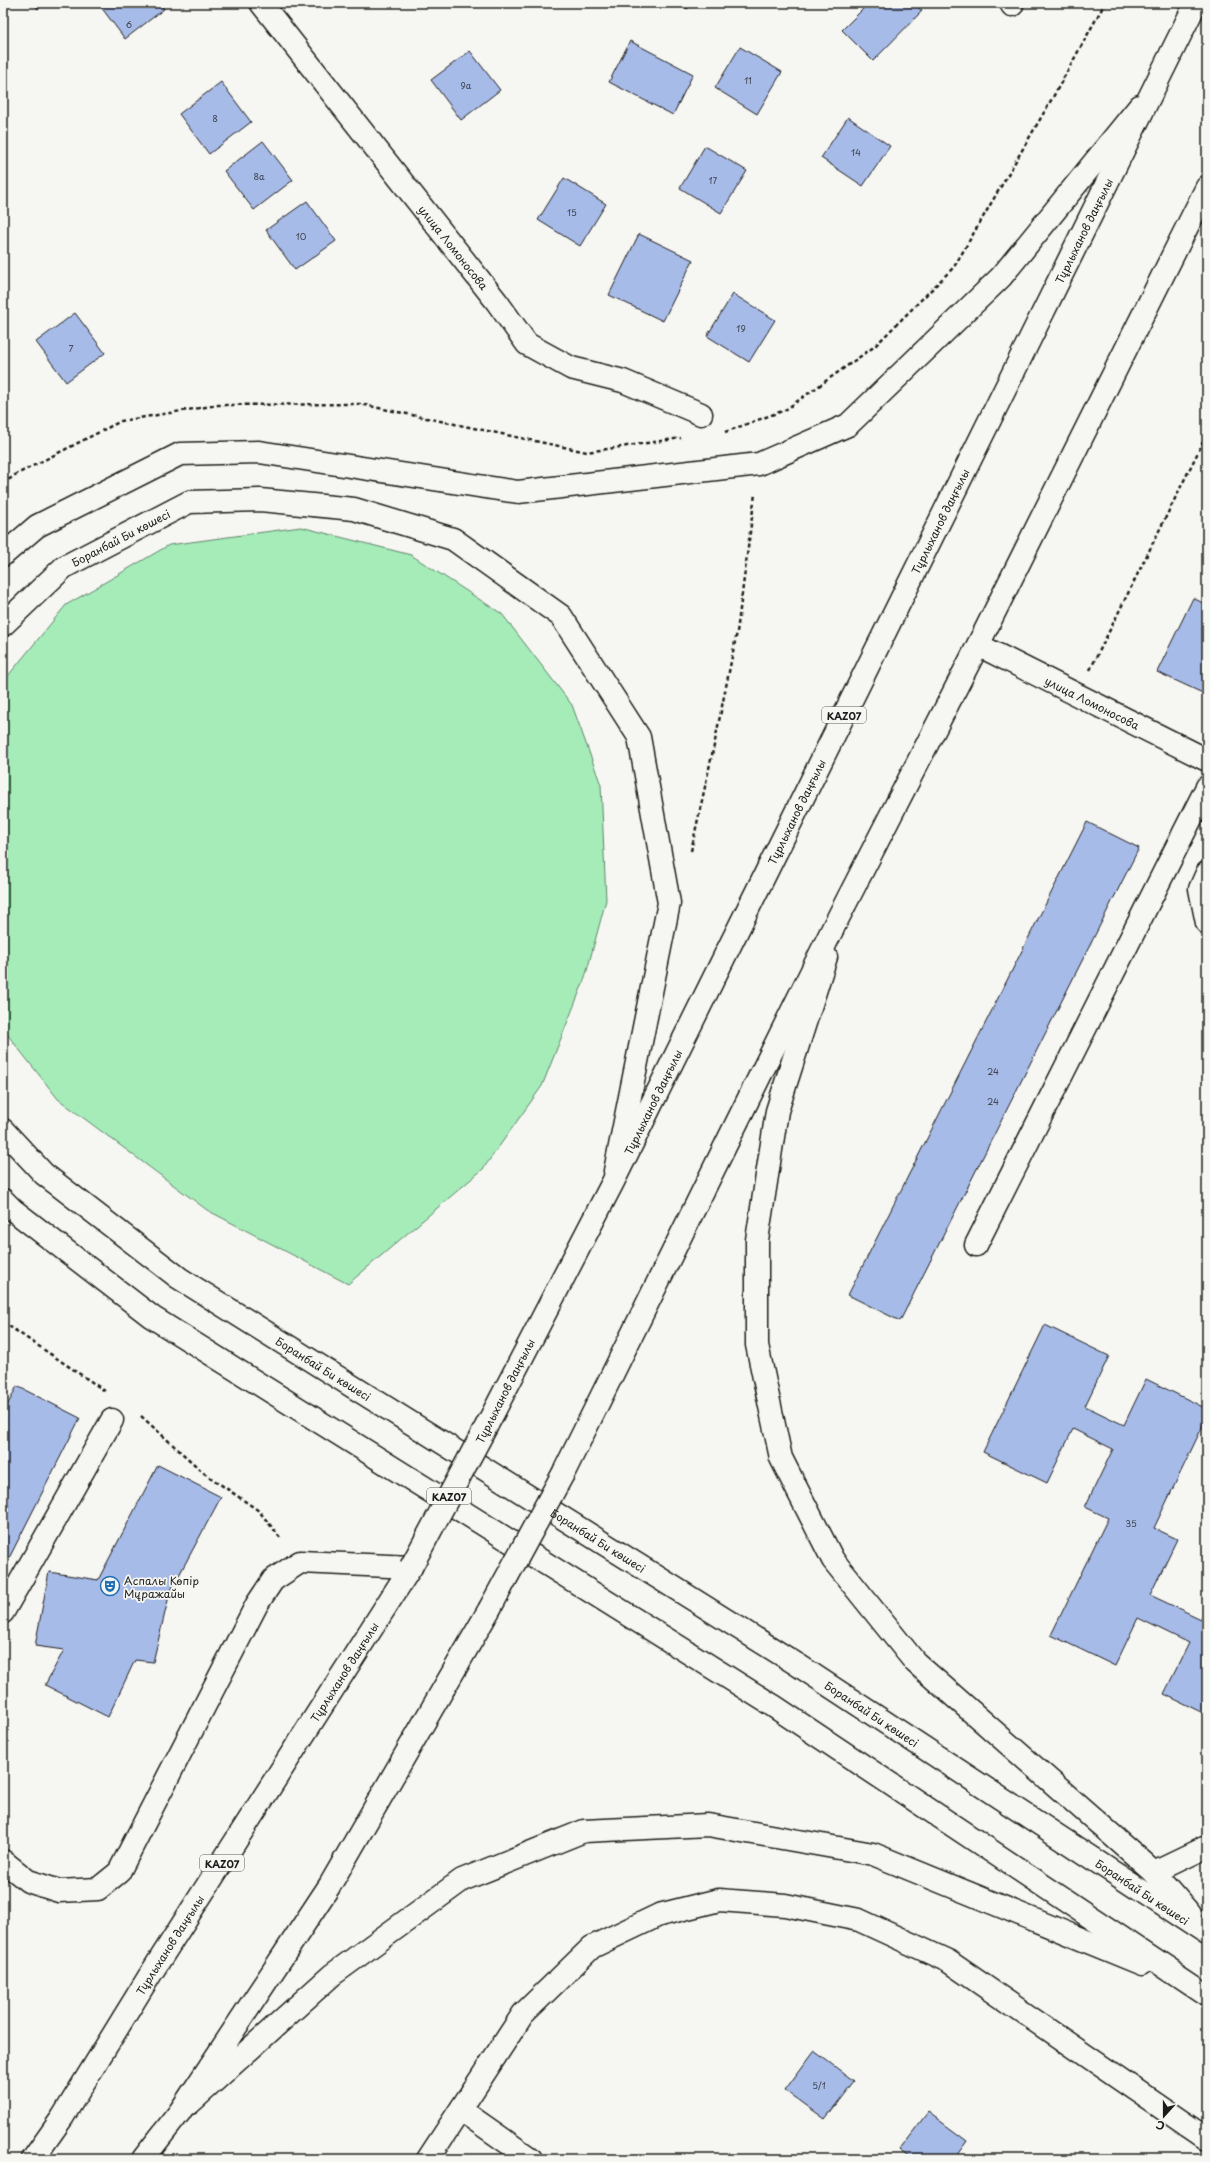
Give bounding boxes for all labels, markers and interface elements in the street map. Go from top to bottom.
house number: 6 [126,17,132,31]
house number: 11 [744,73,752,87]
house number: 9а [461,78,472,92]
house number: 8 [212,111,218,125]
house number: 14 [851,145,861,159]
house number: 8а [253,169,265,183]
house number: 17 [709,173,718,187]
street label: Тұрлыханов даңғылы [1050,175,1117,286]
street label: улица Ломоносова [415,201,493,293]
house number: 15 [567,205,577,219]
house number: 10 [296,229,307,243]
house number: 19 [736,321,746,335]
house number: 7 [68,341,74,355]
street label: Тұрлыханов даңғылы [907,465,973,577]
street label: Боранбай Би көшесі [68,505,173,570]
street label: улица Ломоносова [1042,672,1143,733]
road number: KAZ07 [822,707,866,723]
street label: Тұрлыханов даңғылы [763,756,829,867]
street label: Тұрлыханов даңғылы [619,1046,686,1158]
house number: 24 [987,1064,999,1078]
house number: 24 [987,1094,999,1108]
street label: Боранбай Би көшесі [273,1332,374,1405]
street label: Тұрлыханов даңғылы [471,1336,539,1446]
road number: KAZ07 [427,1488,471,1504]
street label: Боранбай Би көшесі [547,1504,649,1576]
house number: 35 [1125,1516,1137,1530]
place label: Аспалы Көпір Мұражайы [124,1572,199,1602]
theatre icon: Аспалы Көпір Мұражайы [99,1575,121,1597]
street label: Тұрлыханов даңғылы [306,1619,382,1725]
street label: Боранбай Би көшесі [822,1676,922,1751]
street label: Боранбай Би көшесі [1092,1854,1193,1929]
road number: KAZ07 [200,1855,244,1871]
street label: Тұрлыханов даңғылы [131,1891,208,1998]
house number: 5/1 [812,2078,826,2092]
north arrow [1144,2096,1184,2136]
text: С [1153,2116,1167,2135]

